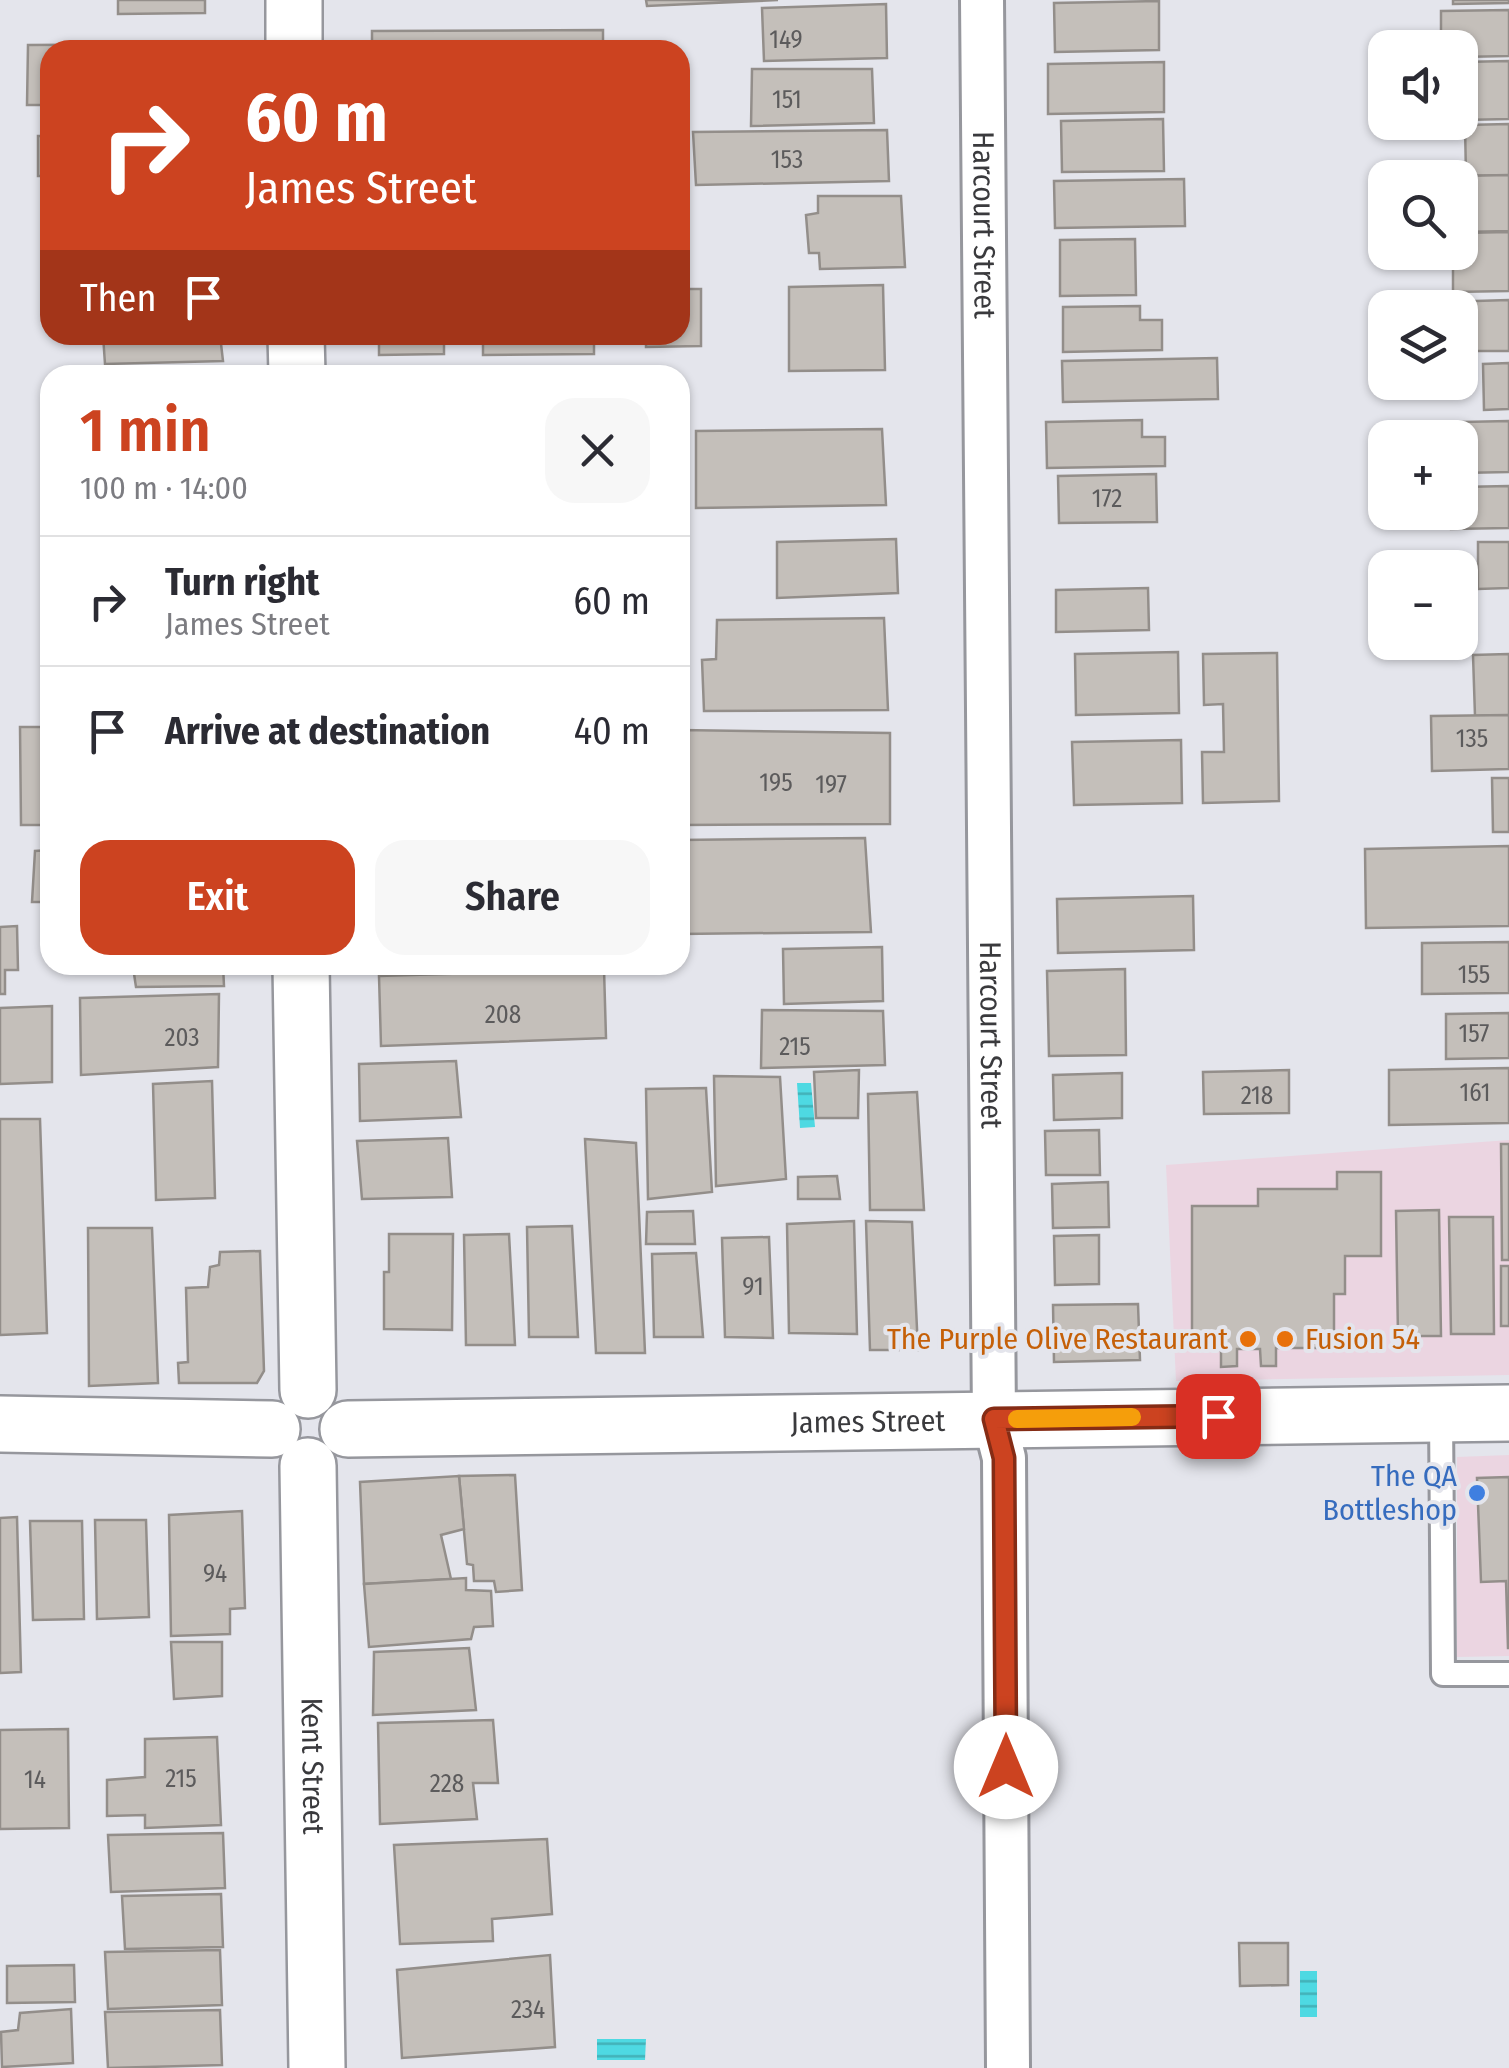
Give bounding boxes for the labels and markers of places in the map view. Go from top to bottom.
place label: The Purple Olive Restaurant [887,1321,1228,1357]
place label: Fusion 54 [1305,1321,1420,1357]
marker: The Purple Olive Restaurant [1237,1328,1259,1350]
marker: Fusion 54 [1274,1328,1296,1350]
pin [1176,1374,1261,1459]
place label: The QA Bottleshop [1323,1458,1457,1528]
marker: The QA Bottleshop [1466,1482,1488,1504]

